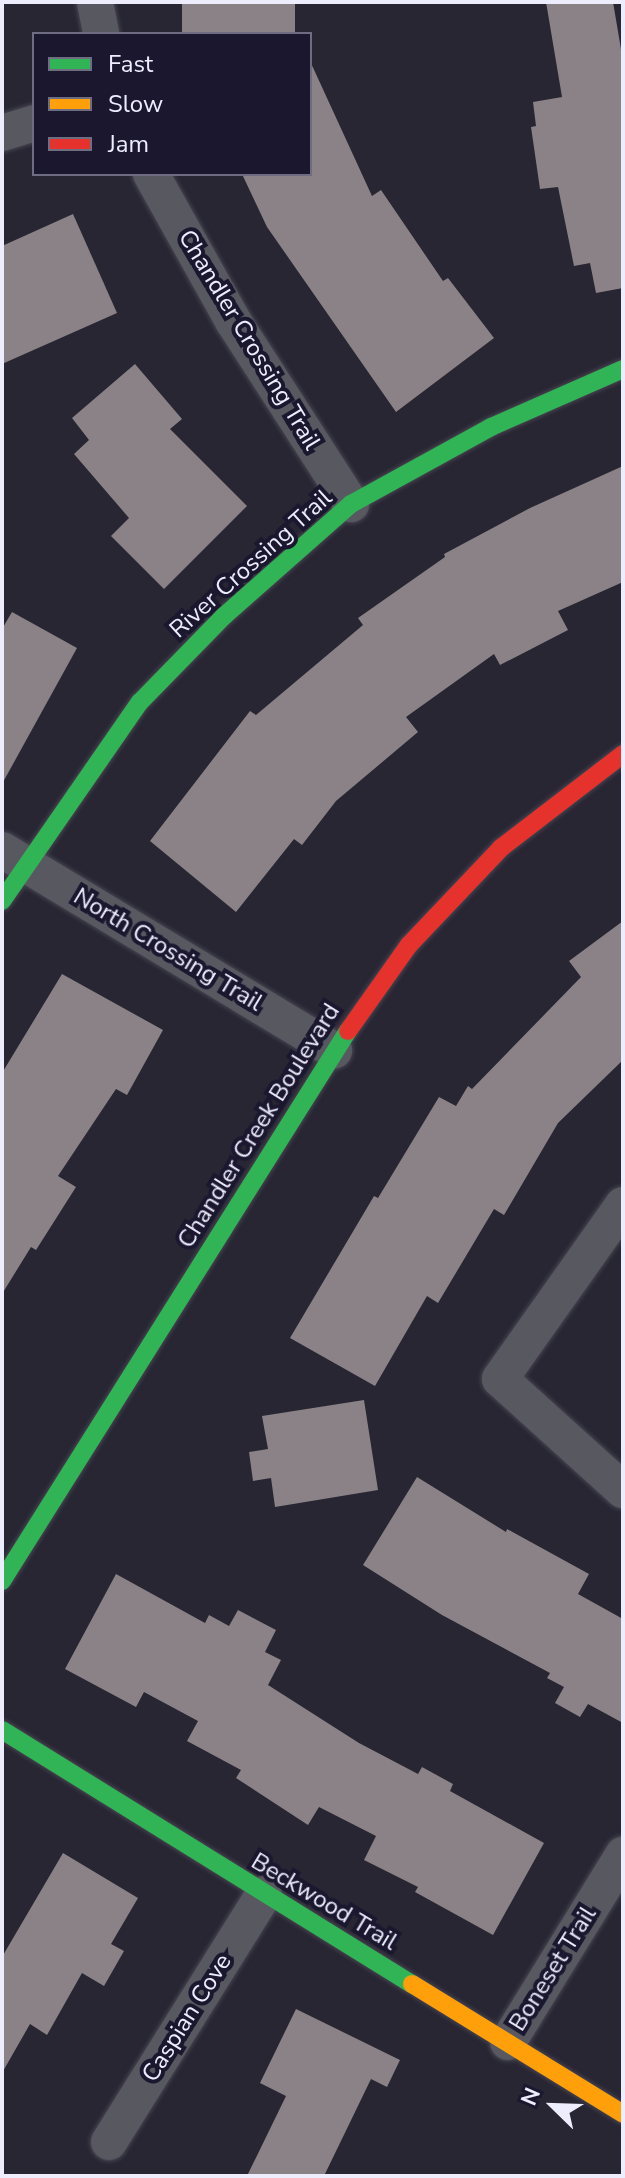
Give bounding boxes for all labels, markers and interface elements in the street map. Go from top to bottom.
legend [32,32,312,176]
text: Fast [108,48,153,80]
text: Slow [108,88,163,120]
text: Jam [108,128,149,160]
street label: Chandler Crossing Trail [172,225,326,455]
street label: River Crossing Trail [164,484,338,644]
street label: North Crossing Trail [68,882,268,1018]
street label: Chandler Creek Boulevard [172,998,346,1254]
street label: Beckwood Trail [246,1847,402,1957]
street label: Boneset Trail [503,1901,603,2037]
street label: Caspian Cove [136,1949,238,2087]
north arrow [513,2066,593,2146]
text: N [514,2083,548,2110]

